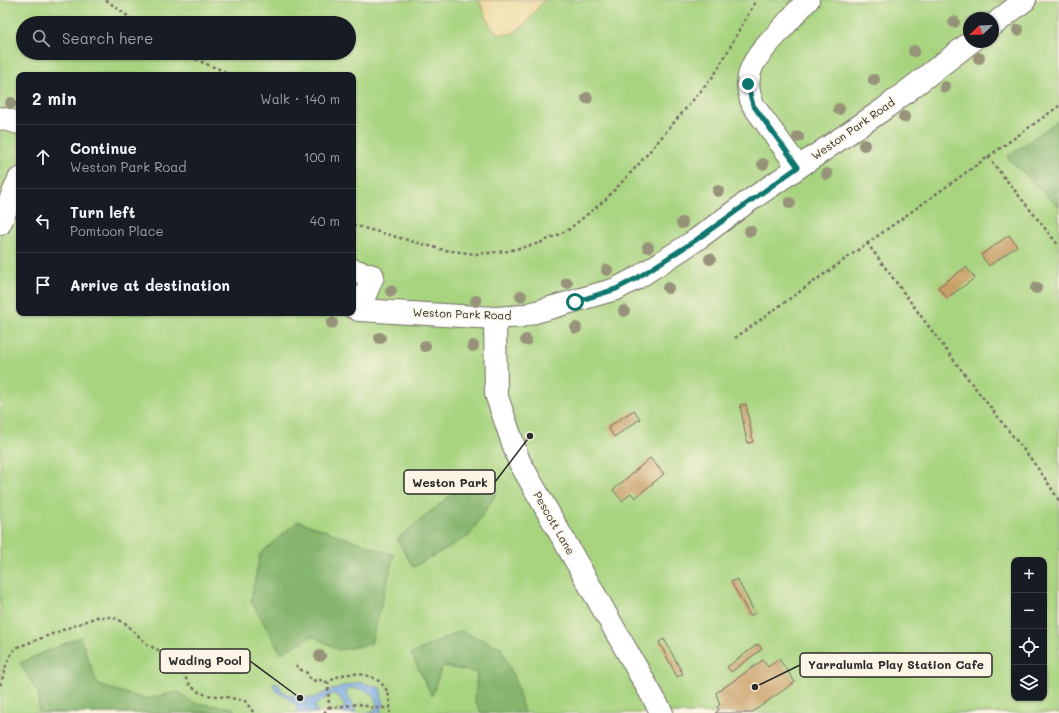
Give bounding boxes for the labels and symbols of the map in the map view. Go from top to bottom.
north arrow [963,12,999,48]
route end [739,75,757,93]
street label: Weston Park Road [808,94,897,163]
route start [566,293,584,311]
street label: Weston Park Road [412,304,512,323]
callout: Weston Park [404,470,495,494]
text: Weston Park [412,474,488,490]
street label: Pescott Lane [530,488,579,557]
callout: Wading Pool [160,649,250,673]
text: Wading Pool [168,652,242,668]
callout: Yarralumla Play Station Cafe [800,653,992,677]
text: Yarralumla Play Station Cafe [808,656,984,672]

